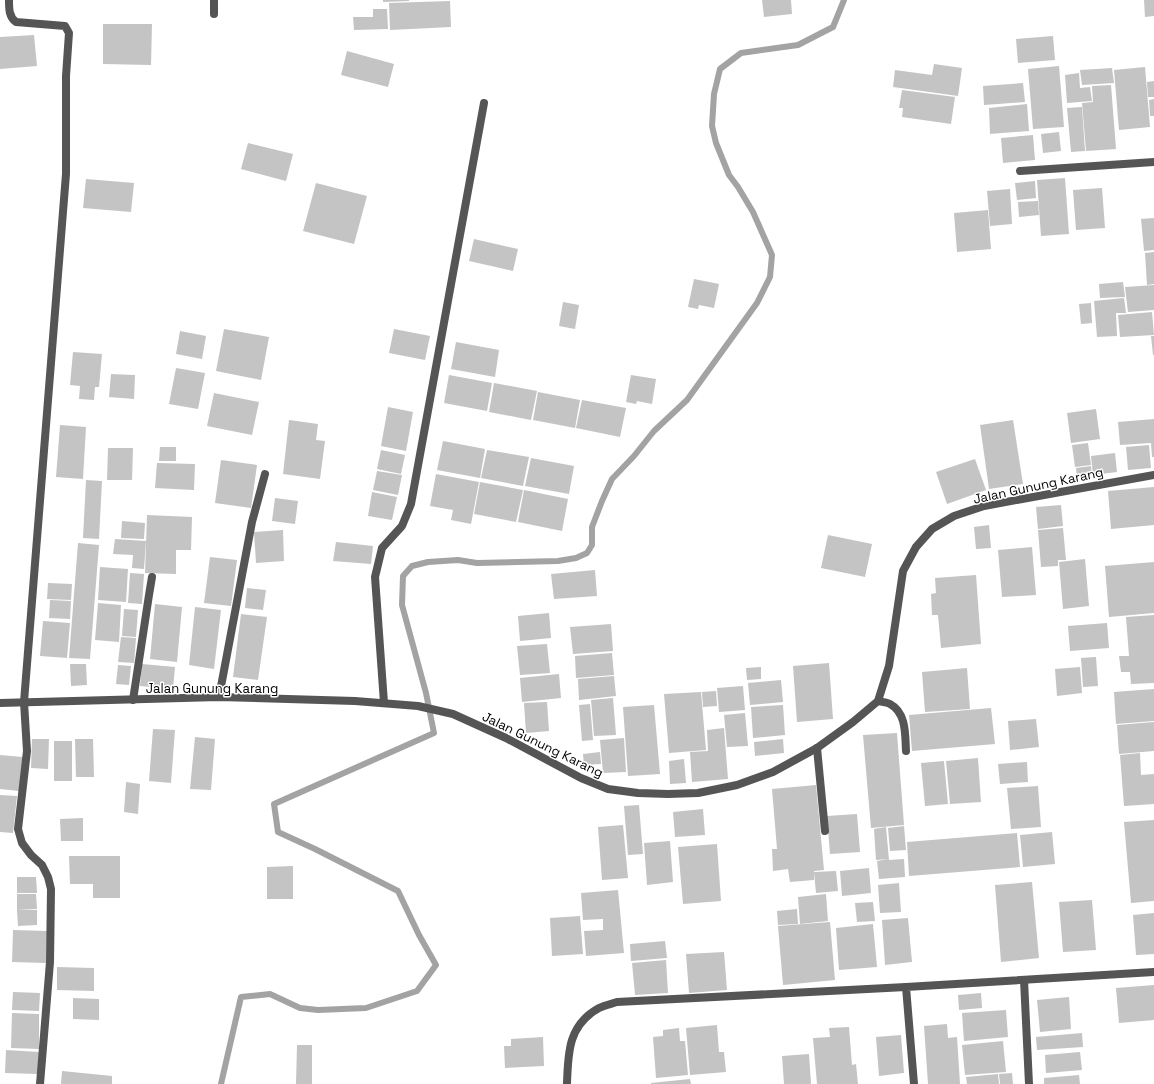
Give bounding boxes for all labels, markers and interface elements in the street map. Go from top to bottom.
street label: Jalan Gunung Karang [971,463,1105,508]
street label: Jalan Gunung Karang [146,680,278,697]
street label: Jalan Gunung Karang [479,708,606,781]

